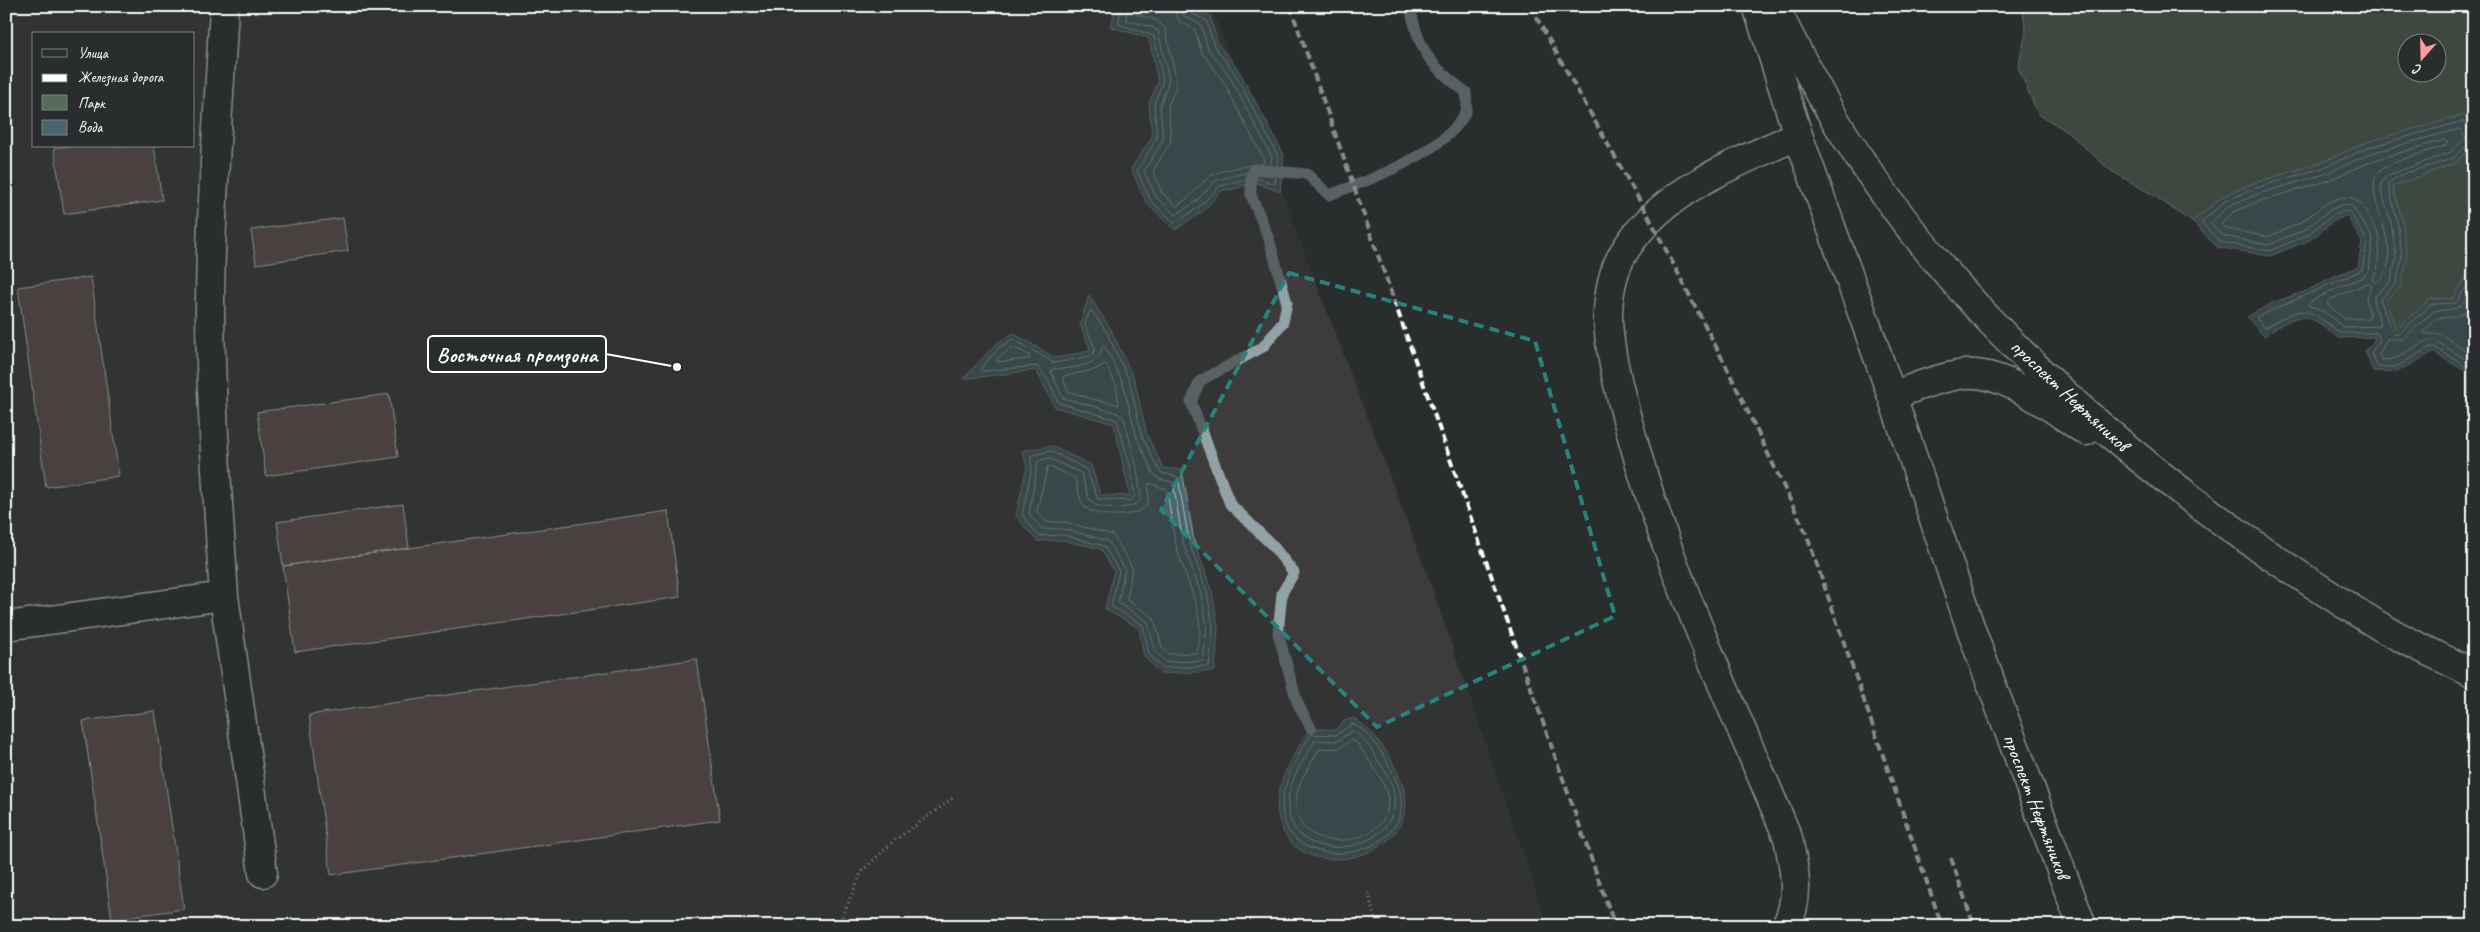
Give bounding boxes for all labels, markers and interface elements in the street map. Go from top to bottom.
legend [32,32,195,148]
north arrow [2398,32,2448,82]
text: Улица [78,44,109,63]
text: С [2410,60,2424,79]
text: Железная дорога [78,68,165,87]
text: Парк [78,94,106,113]
text: Вода [78,118,103,137]
street label: проспект Нефтяников [2005,334,2137,459]
callout: Восточная промзона [428,336,606,372]
text: Восточная промзона [437,342,599,369]
street label: проспект Нефтяников [1997,730,2077,885]

